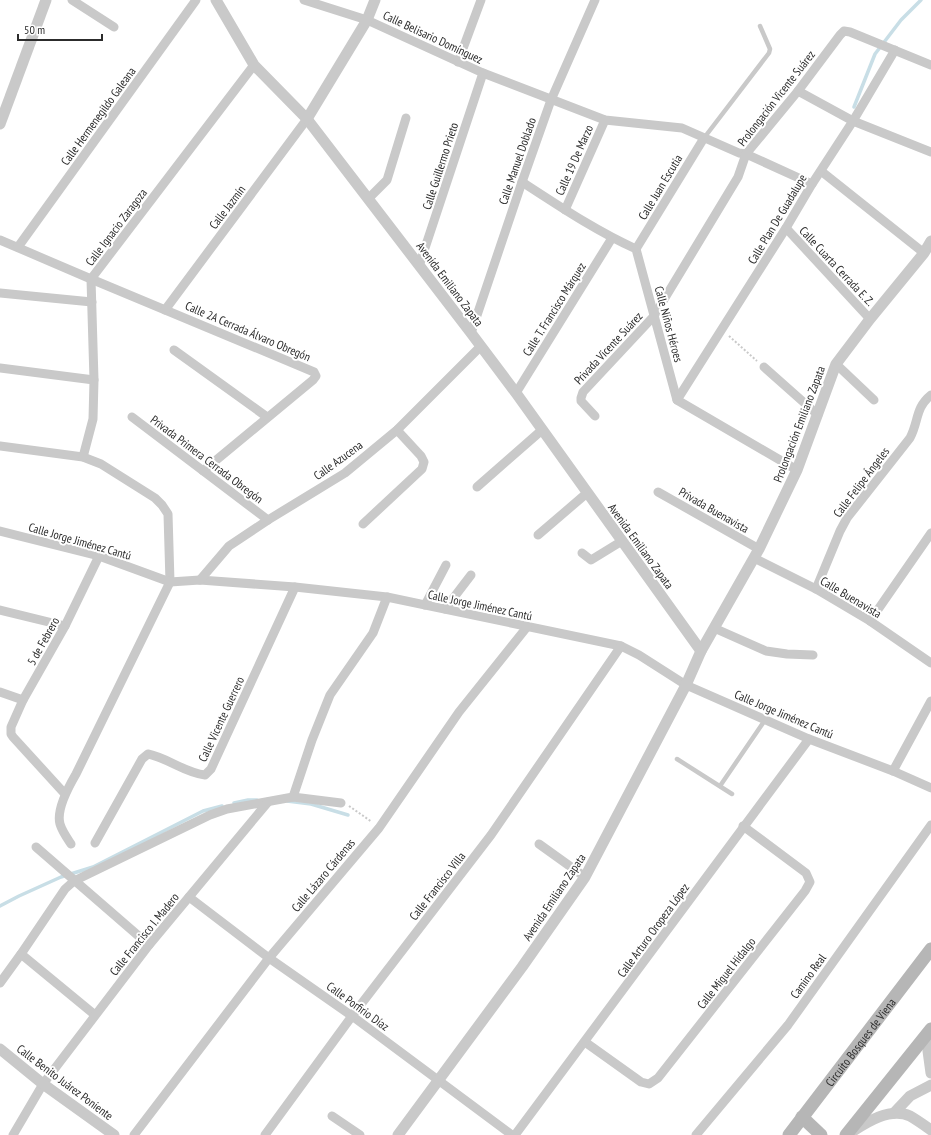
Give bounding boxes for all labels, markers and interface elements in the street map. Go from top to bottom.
street label: Calle Belisario Domínguez [381,7,485,67]
scale bar [18,16,102,42]
text: 50 m [24,22,45,37]
street label: Prolongación Vicente Suárez [734,47,818,149]
street label: Calle Hermenegildo Galeana [57,64,139,168]
street label: Calle Manuel Doblado [495,115,539,207]
street label: Calle Guillermo Prieto [419,121,461,211]
street label: Calle 19 De Marzo [552,122,596,198]
street label: Calle Juan Escutia [635,152,685,222]
street label: Calle Plan De Guadalupe [744,171,810,267]
street label: Calle Jazmín [206,182,248,232]
street label: Calle Ignacio Zaragoza [82,185,150,269]
street label: Calle Cuarta Cerrada E. Z. [796,223,878,309]
street label: Avenida Emiliano Zapata [413,239,487,329]
street label: Calle T. Francisco Márquez [519,259,589,359]
street label: Calle Niños Héroes [652,284,686,364]
street label: Calle 2A Cerrada Álvaro Obregón [183,298,313,364]
street label: Privada Vicente Suárez [571,309,645,387]
street label: Prolongación Emiliano Zapata [770,364,828,484]
street label: Privada Primera Cerrada Obregón [148,412,266,506]
street label: Calle Azucena [311,437,366,483]
street label: Calle Felipe Ángeles [830,444,892,520]
street label: Privada Buenavista [676,484,752,536]
street label: Avenida Emiliano Zapata [605,500,677,592]
street label: Calle Jorge Jiménez Cantú [27,519,133,563]
street label: Calle Buenavista [818,573,884,621]
street label: Calle Jorge Jiménez Cantú [427,587,533,623]
street label: 5 de Febrero [24,614,62,668]
street label: Calle Vicente Guerrero [195,674,247,764]
street label: Calle Jorge Jiménez Cantú [732,686,836,742]
street label: Calle Lázaro Cárdenas [288,835,358,915]
street label: Calle Francisco Villa [406,849,468,923]
street label: Avenida Emiliano Zapata [519,850,589,943]
street label: Calle Arturo Oropeza López [614,880,692,980]
street label: Calle Francisco I. Madero [106,890,182,978]
street label: Calle Miguel Hidalgo [694,934,758,1012]
street label: Camino Real [787,951,829,1001]
street label: Calle Porfirio Díaz [324,978,392,1034]
street label: Circuito Bosques de Viena [822,995,899,1089]
street label: Calle Benito Juárez Poniente [14,1041,116,1123]

